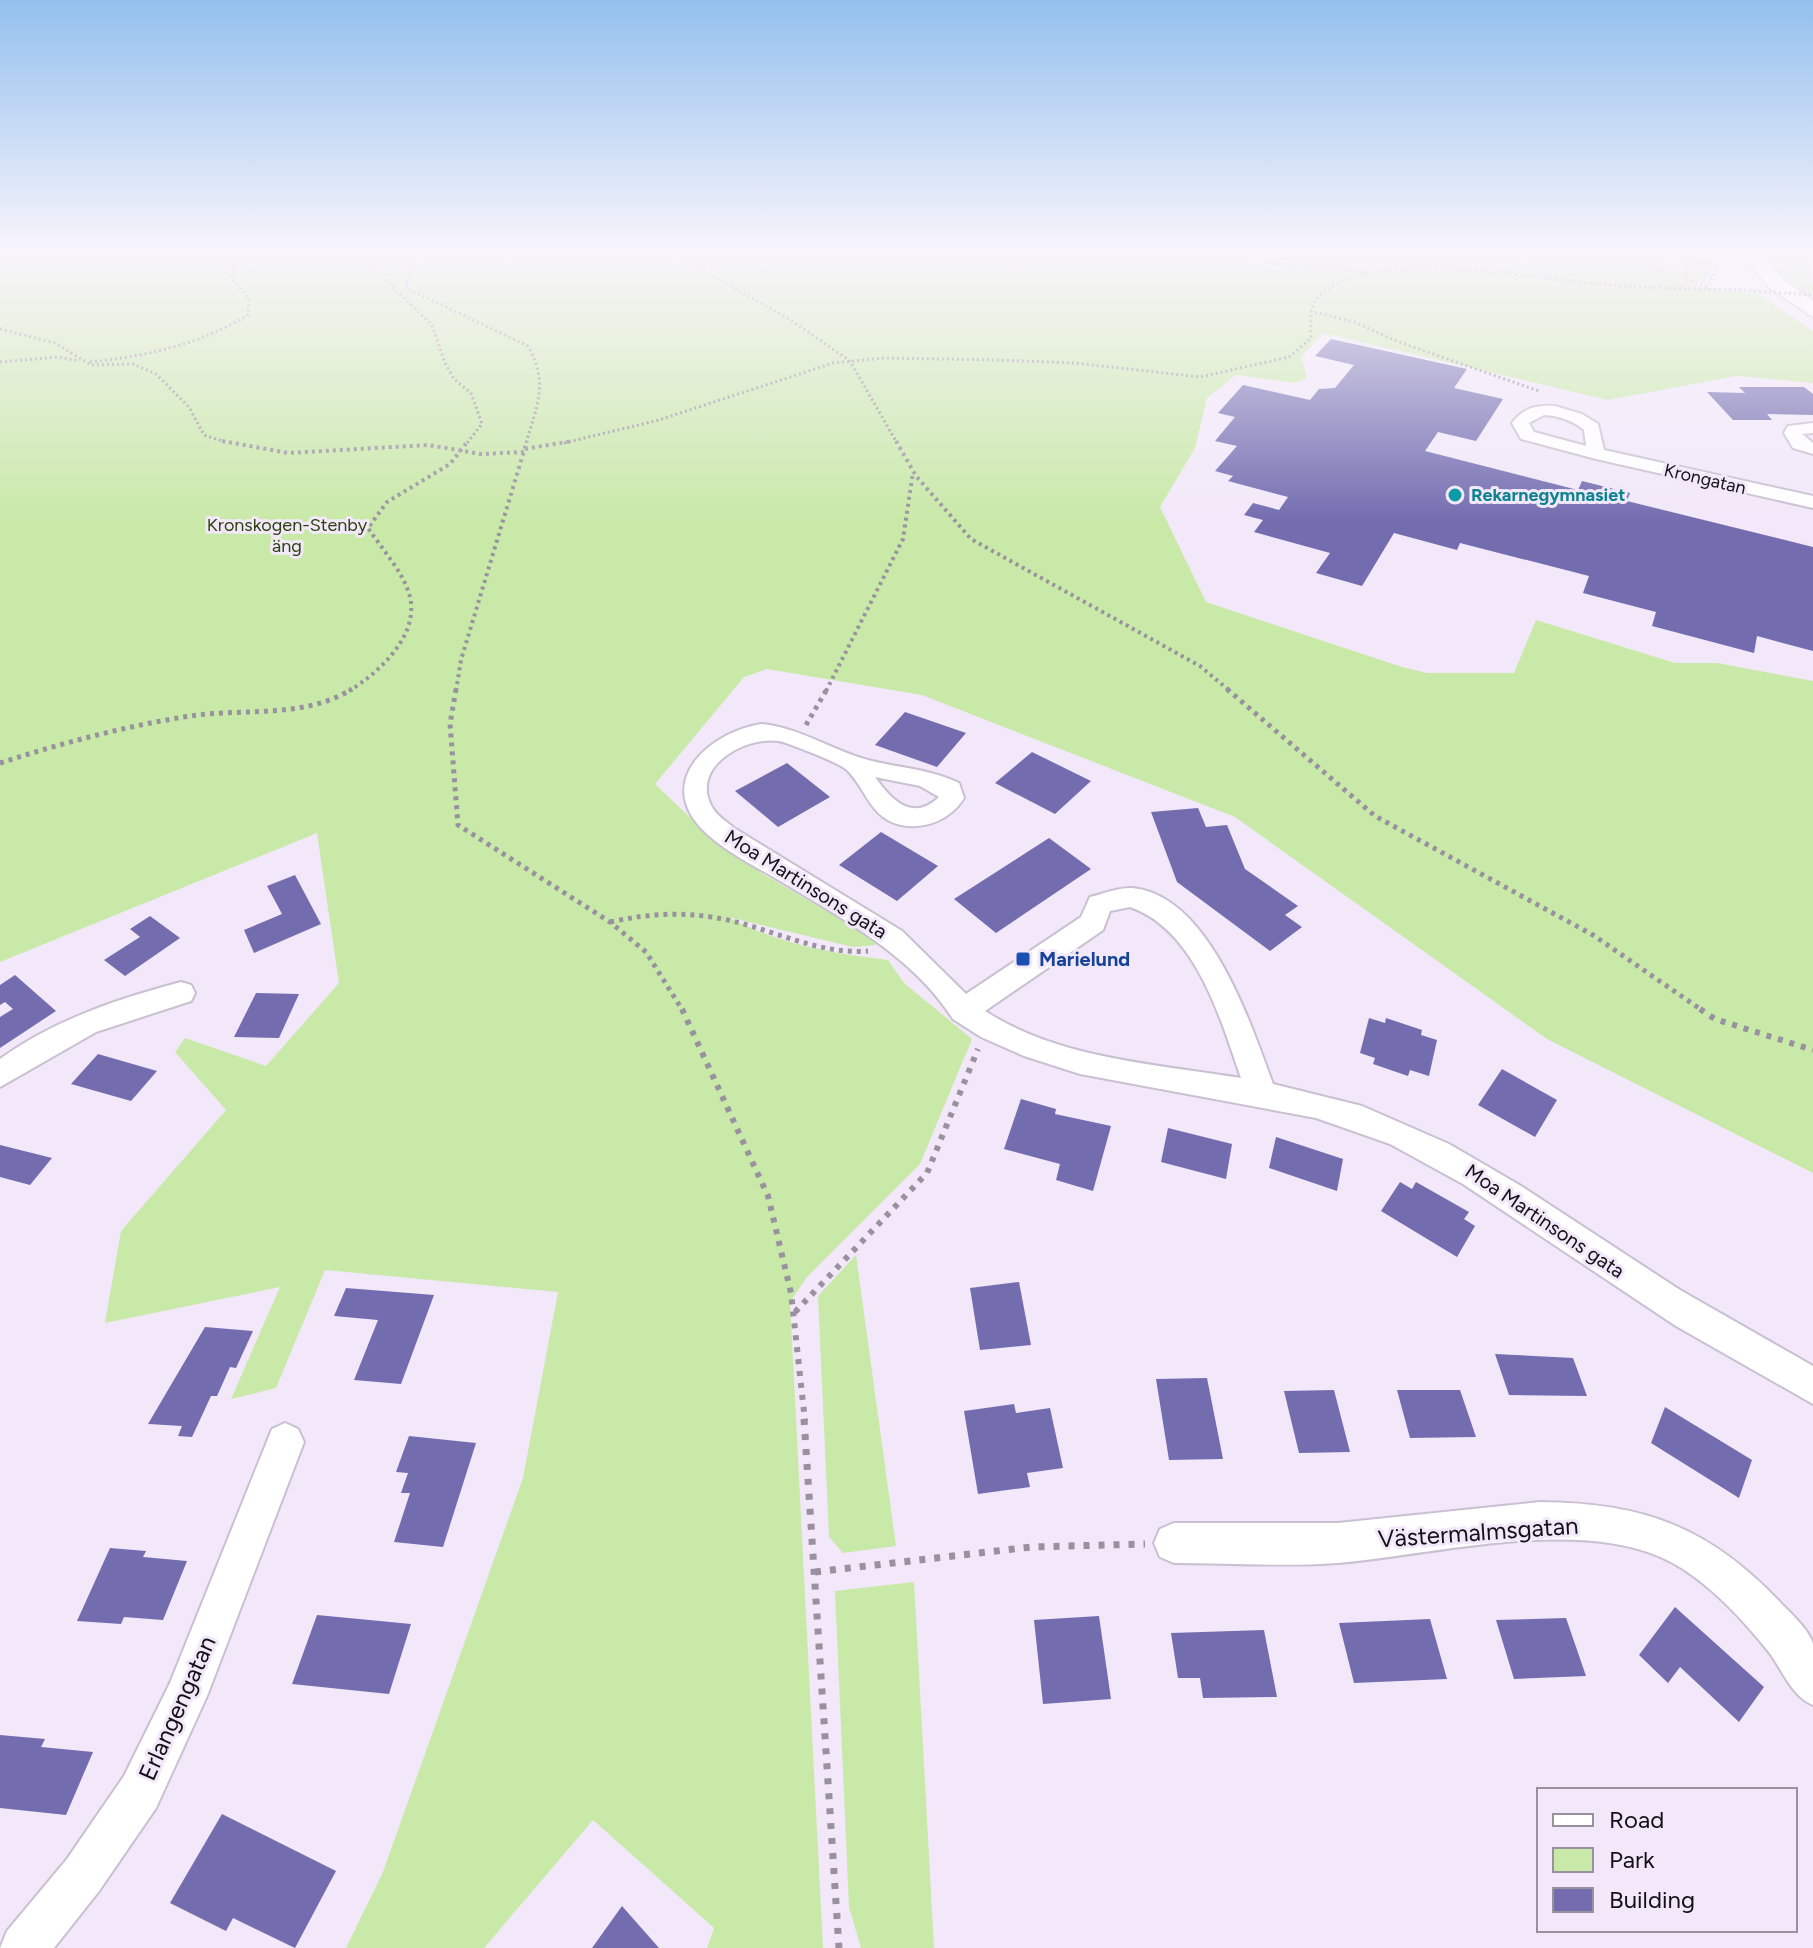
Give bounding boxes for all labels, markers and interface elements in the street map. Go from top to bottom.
street label: Krongatan [1662,459,1748,499]
place label: Rekarnegymnasiet [1471,484,1625,506]
marker: Rekarnegymnasiet [1446,486,1464,504]
park label: Kronskogen-Stenby äng [207,514,368,557]
street label: Moa Martinsons gata [720,824,892,944]
place label: Marielund [1039,947,1130,971]
marker: Marielund [1014,950,1032,968]
street label: Moa Martinsons gata [1461,1159,1629,1283]
street label: Västermalmsgatan [1377,1511,1579,1553]
street label: Erlangengatan [132,1631,222,1785]
legend [1537,1788,1797,1932]
text: Road [1609,1805,1664,1834]
text: Park [1609,1845,1655,1874]
text: Building [1609,1885,1695,1914]

